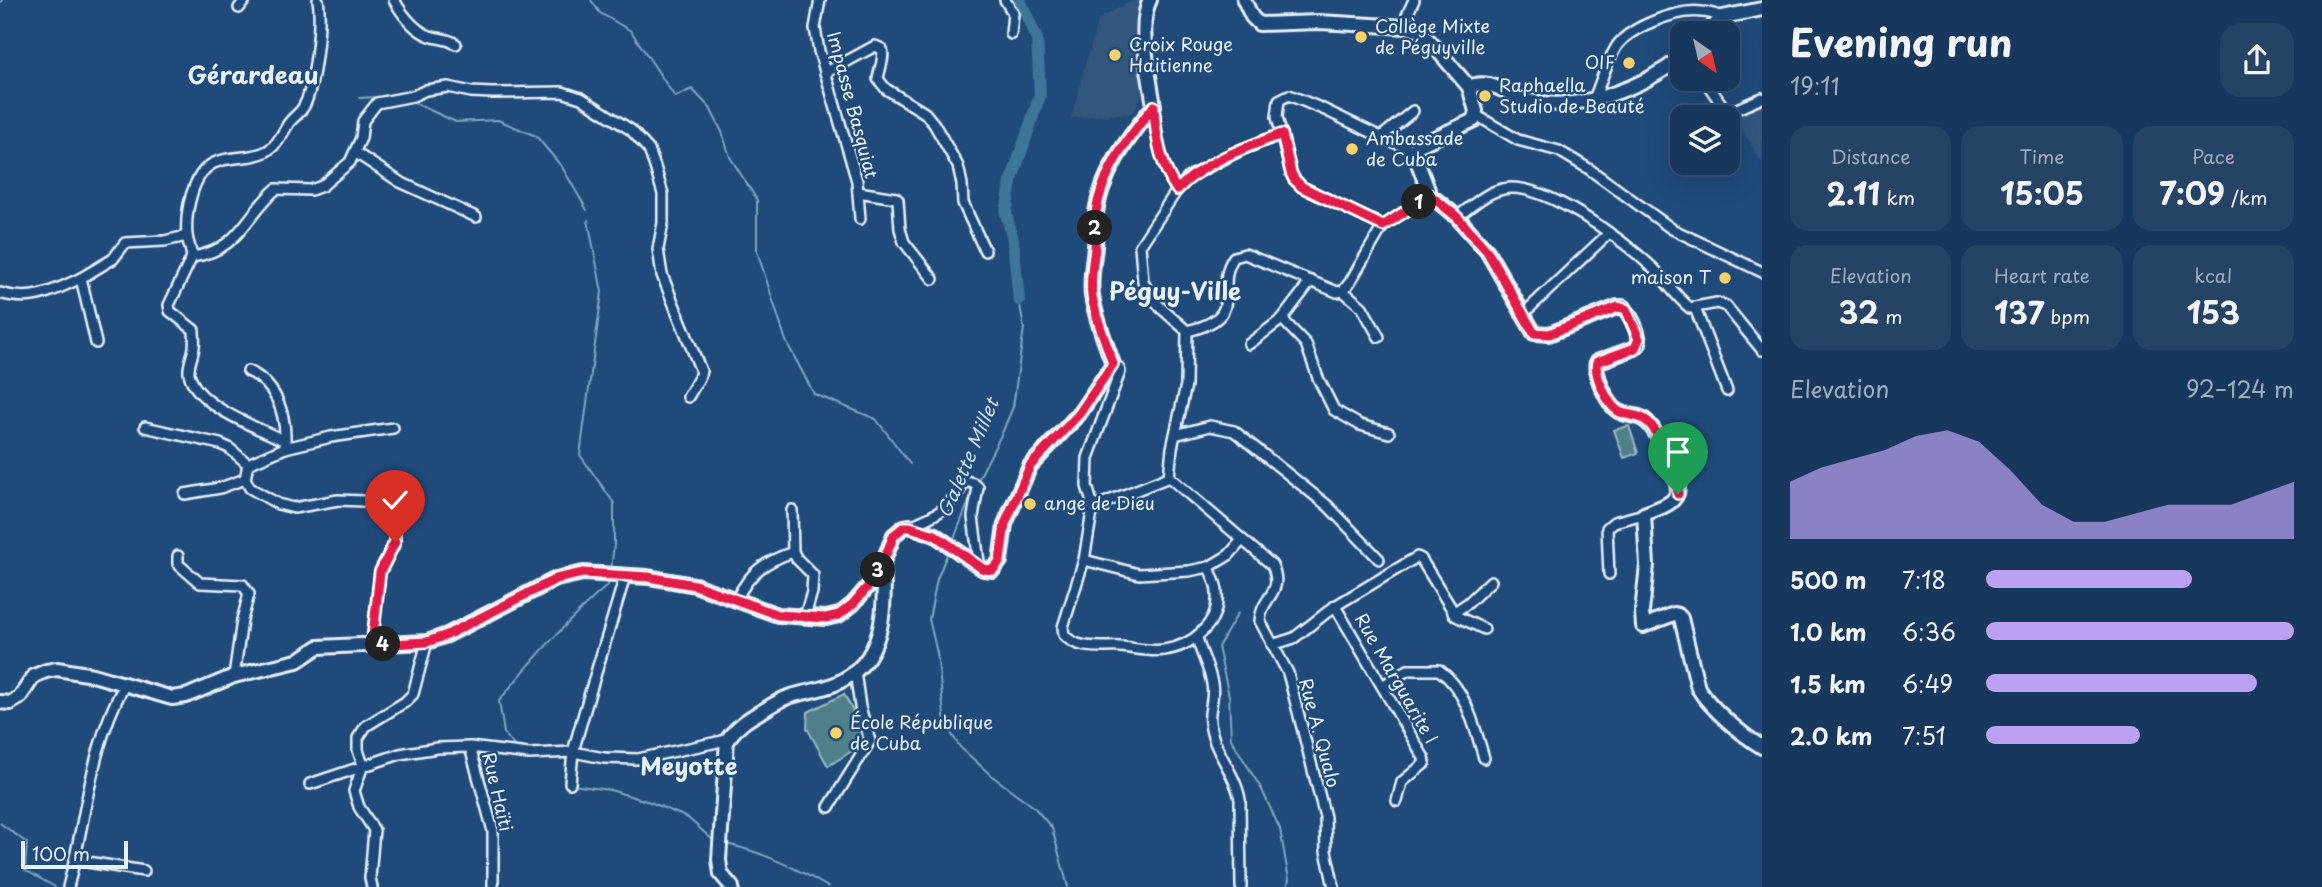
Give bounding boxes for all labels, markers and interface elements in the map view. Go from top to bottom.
place label: Collège Mixte de Péguyville [1375,12,1490,60]
text: Evening run [1790,13,2012,70]
north arrow [1670,21,1740,91]
map controls [1670,21,1740,175]
button: share [2220,23,2294,97]
street label: Impasse Basquiat [821,28,886,181]
marker: Collège Mixte de Péguyville [1353,29,1369,45]
place label: Croix Rouge Haitienne [1129,30,1233,78]
marker: Croix Rouge Haitienne [1107,47,1123,63]
place label: OIF [1585,48,1615,75]
marker: OIF [1621,55,1637,71]
district label: Gérardeau [187,56,319,92]
text: 19:11 [1790,68,1840,103]
place label: Raphaella Studio de Beauté [1499,71,1645,119]
marker: Raphaella Studio de Beauté [1477,88,1493,104]
button: layers [1670,105,1740,175]
place label: Ambassade de Cuba [1366,124,1463,172]
marker: Ambassade de Cuba [1344,141,1360,157]
text: Distance [1831,142,1911,170]
text: Time [2020,142,2064,170]
text: Pace [2192,142,2235,170]
text: 2.11 [1826,170,1880,215]
text: 15:05 [2000,170,2084,215]
text: 7:09 [2159,170,2225,215]
text: km [1880,183,1915,211]
text: /km [2225,183,2267,211]
pin: 1 [1402,184,1436,220]
text: 1 [1414,187,1423,215]
pin: 2 [1078,210,1112,246]
text: 2 [1088,213,1101,241]
text: Elevation [1830,261,1912,289]
text: Heart rate [1994,261,2090,289]
text: kcal [2194,261,2232,289]
place label: maison T [1631,263,1712,290]
marker: maison T [1717,270,1733,286]
district label: Péguy-Ville [1109,272,1241,308]
text: 32 [1839,289,1879,334]
text: 137 [1994,289,2044,334]
text: 153 [2187,289,2240,334]
text: m [1879,302,1902,330]
text: bpm [2044,302,2090,330]
text: Elevation [1790,371,1889,406]
text: 92–124 m [2186,371,2294,406]
water label: Galette Millet [929,391,1006,522]
pin [1648,422,1708,494]
icon: arrive [1659,433,1697,471]
pin [365,470,425,542]
icon: check [376,481,414,519]
place label: ange de Dieu [1044,489,1155,516]
marker: ange de Dieu [1022,496,1038,512]
pin: 3 [860,552,896,588]
text: 3 [871,555,884,583]
text: 500 m [1790,562,1867,597]
text: 7:18 [1902,562,1946,597]
street label: Rue Marguarite I [1349,608,1446,749]
text: 1.0 km [1790,614,1867,649]
text: 6:36 [1902,614,1956,649]
pin: 4 [366,626,400,662]
text: 4 [376,629,389,657]
text: 1.5 km [1790,666,1866,701]
text: 6:49 [1902,666,1953,701]
street label: Rue A. Qualo [1293,675,1348,790]
place label: École République de Cuba [850,708,993,756]
text: 2.0 km [1790,718,1872,753]
text: 7:51 [1902,718,1946,753]
marker: École République de Cuba [828,725,844,741]
district label: Meyotte [640,747,738,783]
street label: Rue Haïti [476,749,521,834]
scale bar [21,838,128,870]
text: 100 m [32,839,90,867]

